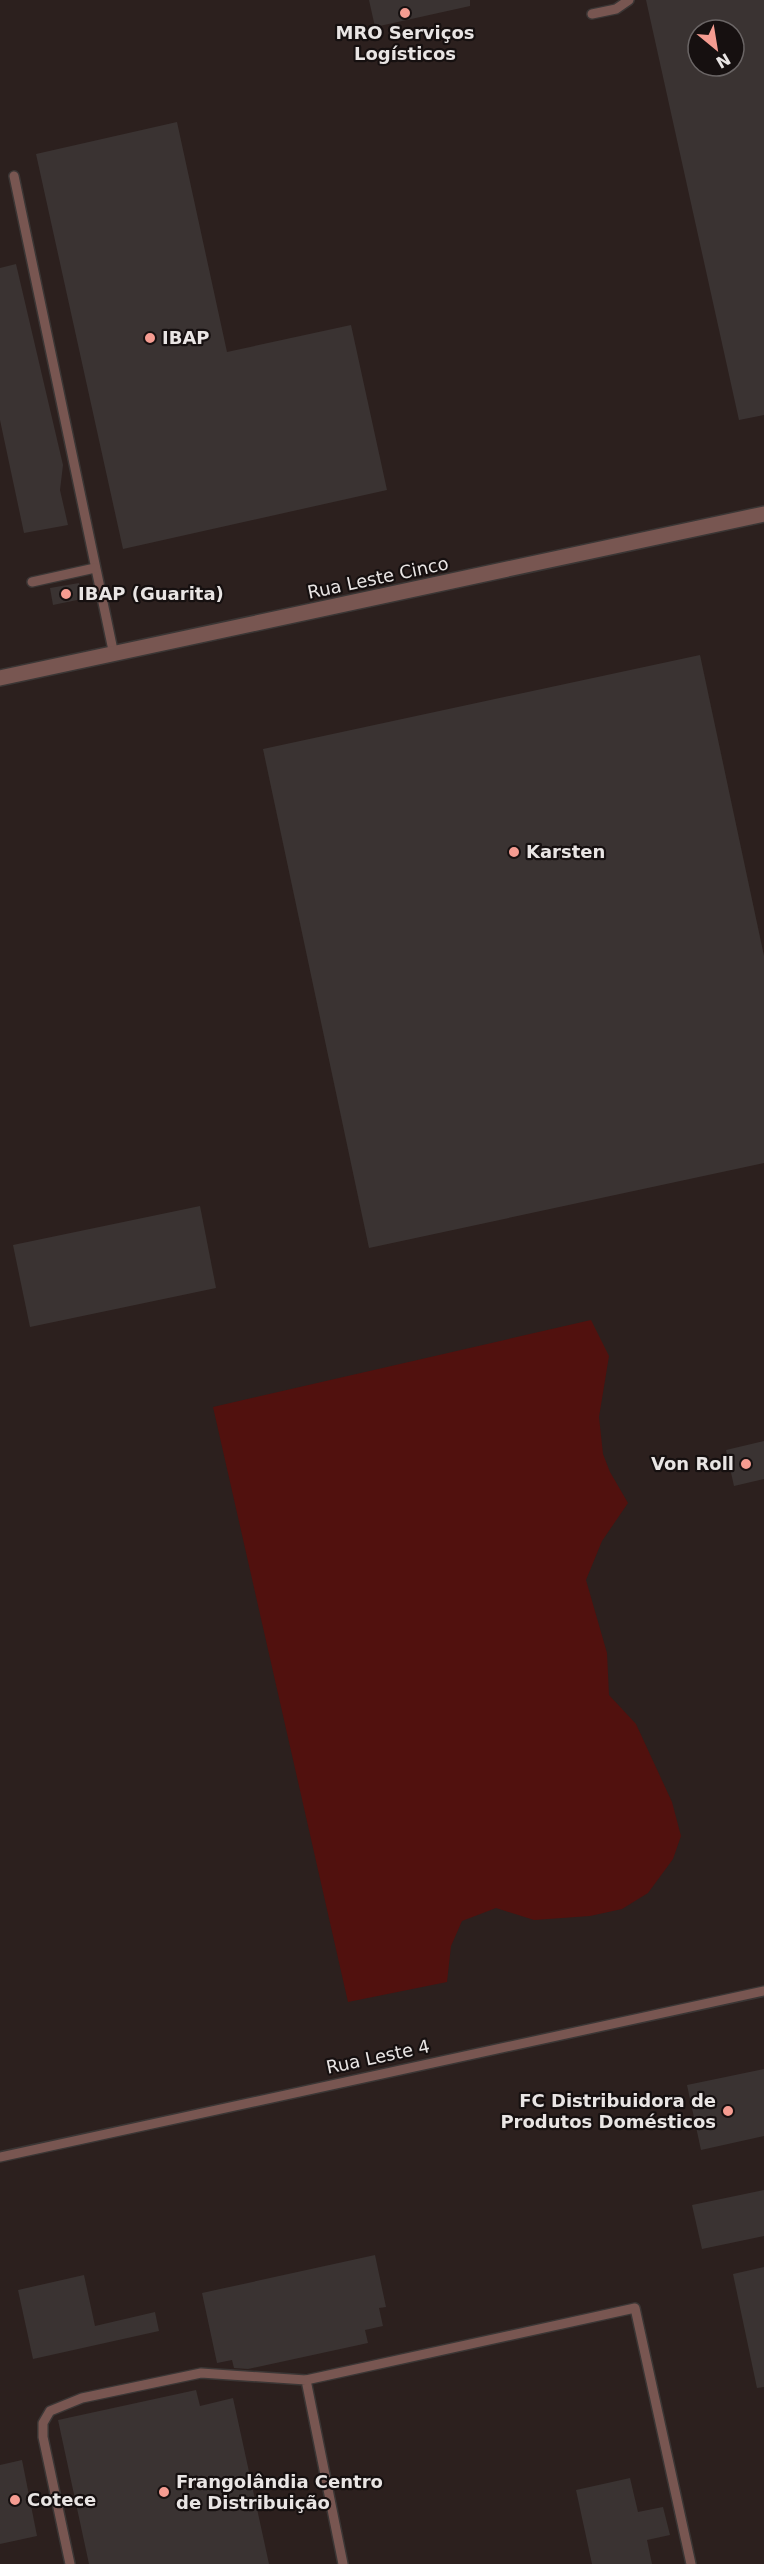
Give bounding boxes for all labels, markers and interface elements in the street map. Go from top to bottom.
marker: MRO Serviços Logísticos [398,6,412,20]
north arrow [686,18,746,78]
place label: MRO Serviços Logísticos [335,22,475,64]
text: N [713,49,734,72]
place label: IBAP [162,327,210,348]
marker: IBAP [143,331,157,345]
street label: Rua Leste Cinco [305,552,450,603]
place label: IBAP (Guarita) [78,583,224,604]
marker: IBAP (Guarita) [59,587,73,601]
place label: Karsten [526,841,605,862]
marker: Karsten [507,845,521,859]
place label: Von Roll [651,1453,734,1474]
marker: Von Roll [739,1457,753,1471]
street label: Rua Leste 4 [324,2035,432,2078]
place label: FC Distribuidora de Produtos Domésticos [500,2090,716,2132]
marker: FC Distribuidora de Produtos Domésticos [721,2104,735,2118]
place label: Frangolândia Centro de Distribuição [176,2471,383,2513]
marker: Frangolândia Centro de Distribuição [157,2485,171,2499]
place label: Cotece [27,2489,96,2510]
marker: Cotece [8,2493,22,2507]

